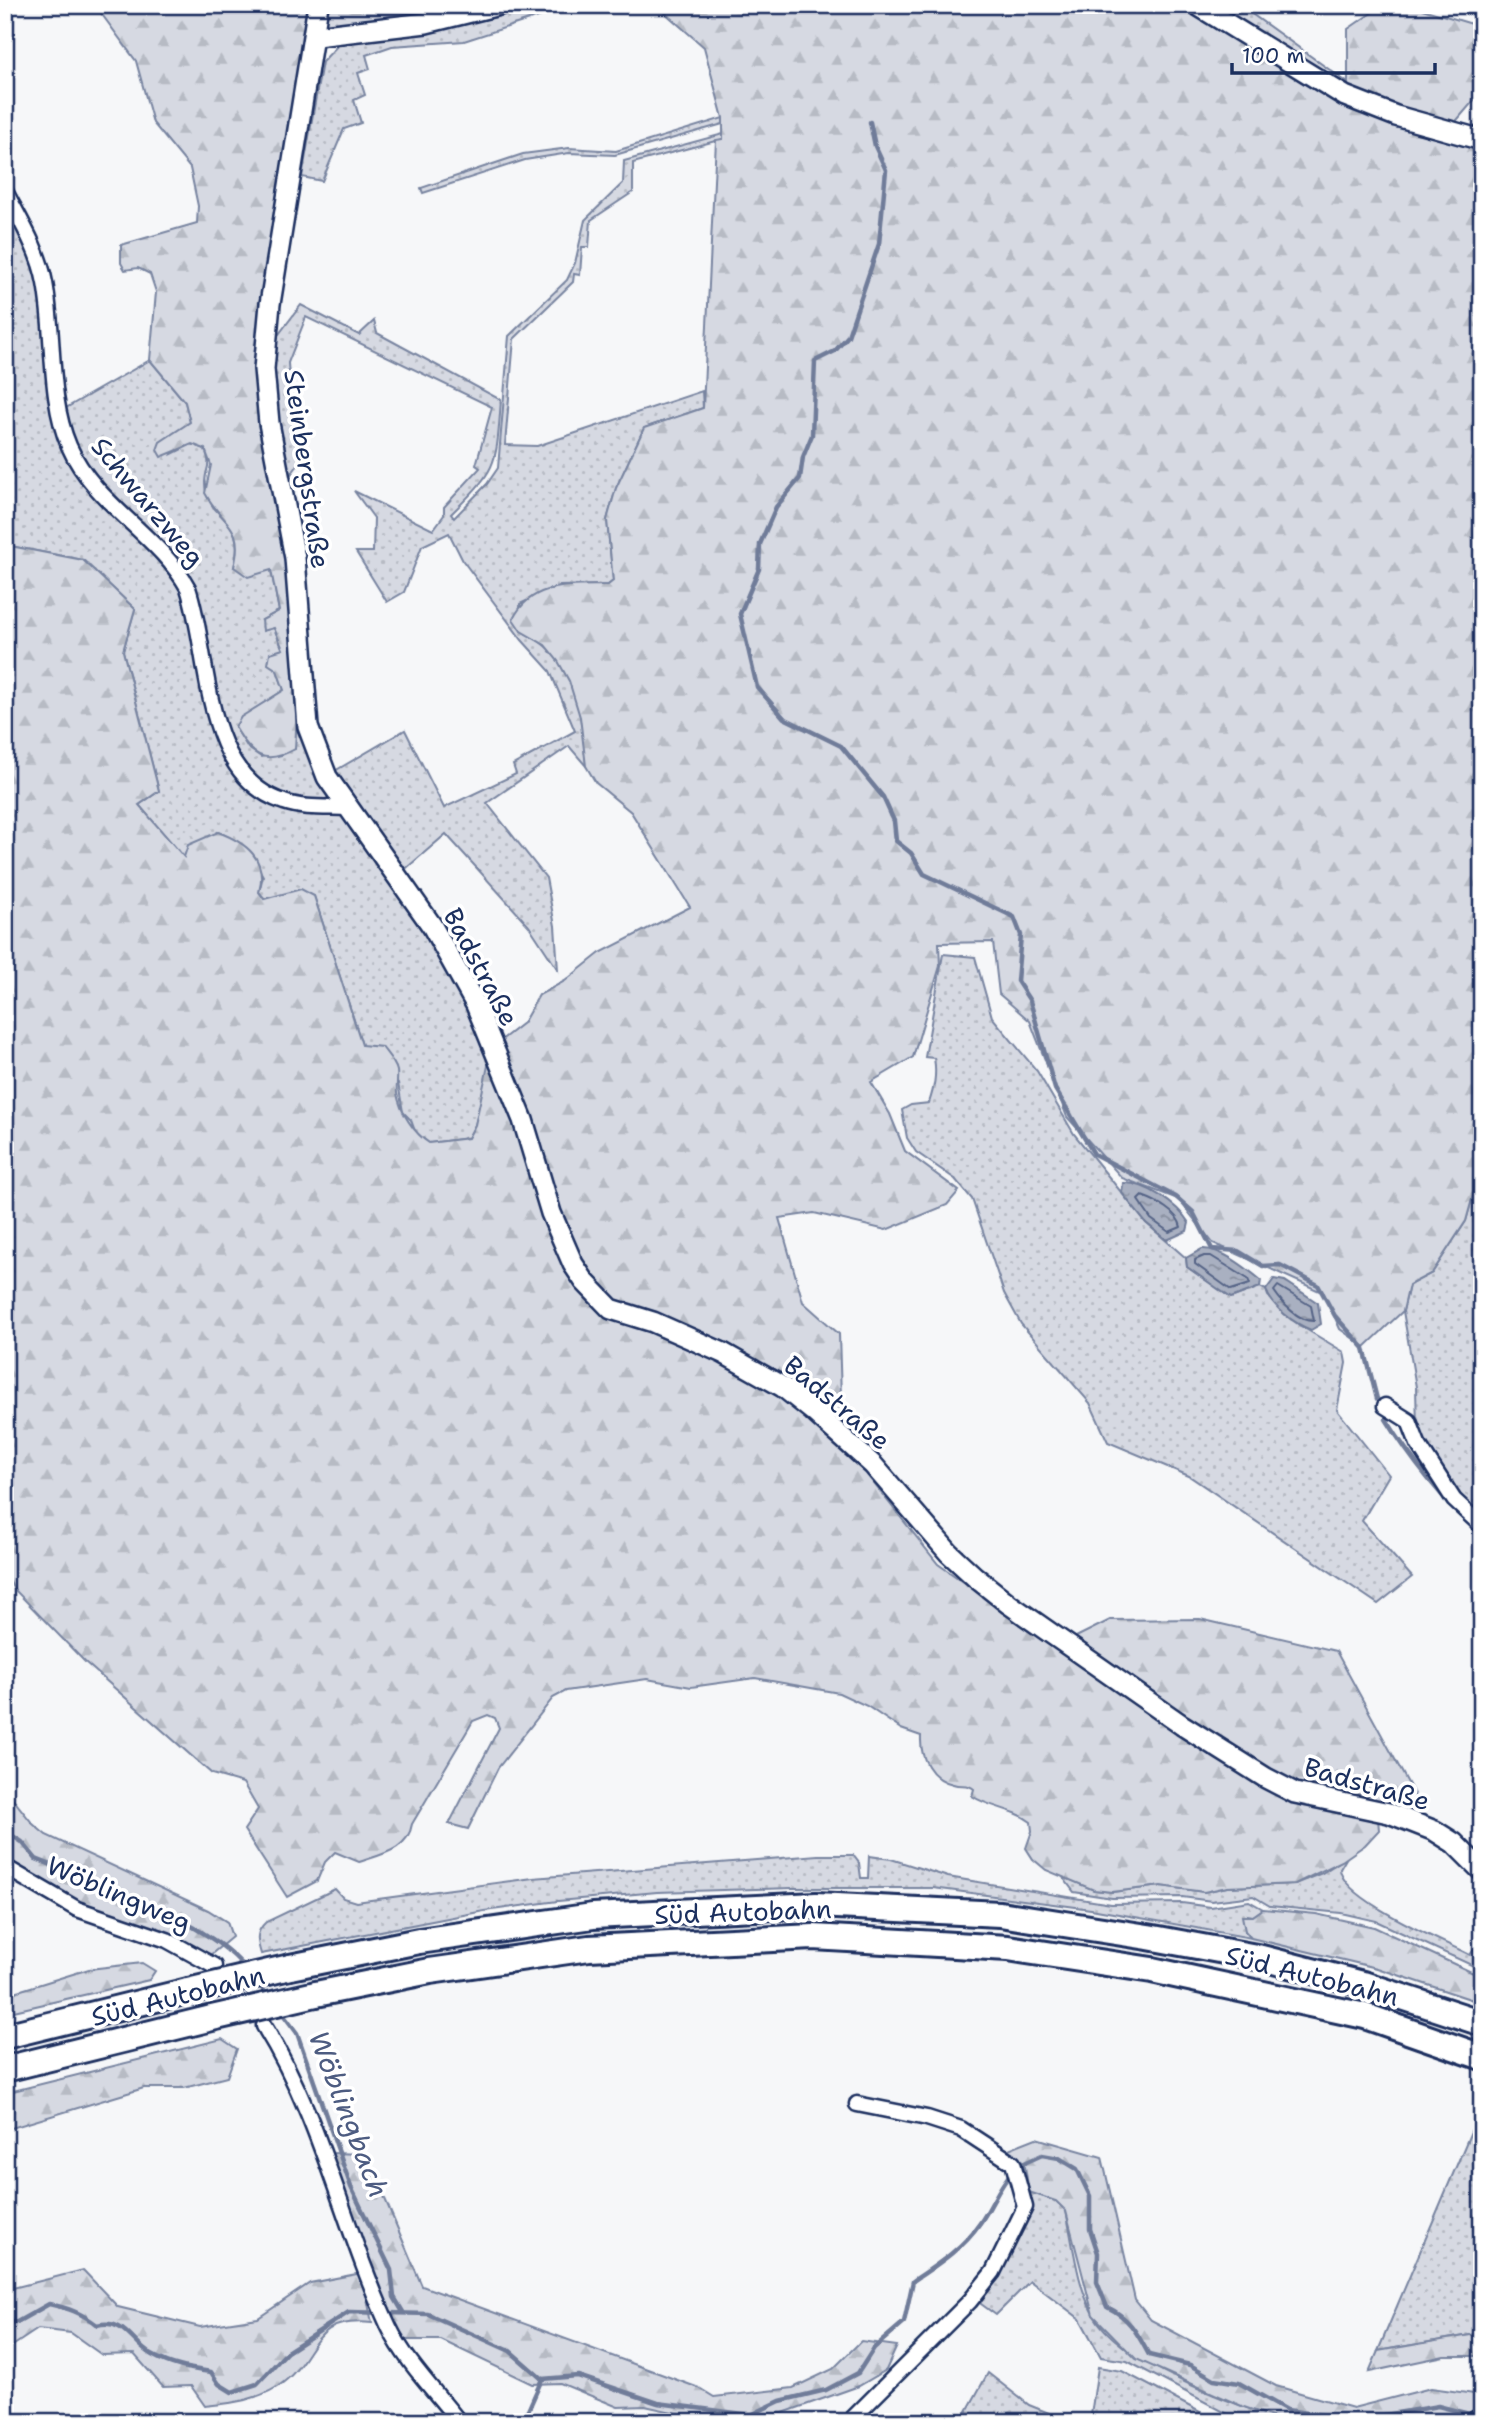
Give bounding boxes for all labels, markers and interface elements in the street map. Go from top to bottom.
scale bar [1232,32,1434,76]
text: 100 m [1242,42,1305,70]
street label: Steinbergstraße [276,367,339,571]
street label: Schwarzweg [84,429,213,574]
street label: Badstraße [436,901,527,1032]
street label: Badstraße [777,1348,898,1458]
street label: Badstraße [1300,1749,1434,1818]
street label: Wöblingweg [42,1847,197,1940]
street label: Süd Autobahn [654,1891,832,1932]
street label: Süd Autobahn [1222,1937,1402,2014]
street label: Süd Autobahn [88,1957,268,2034]
water label: Wöblingbach [300,2025,398,2203]

